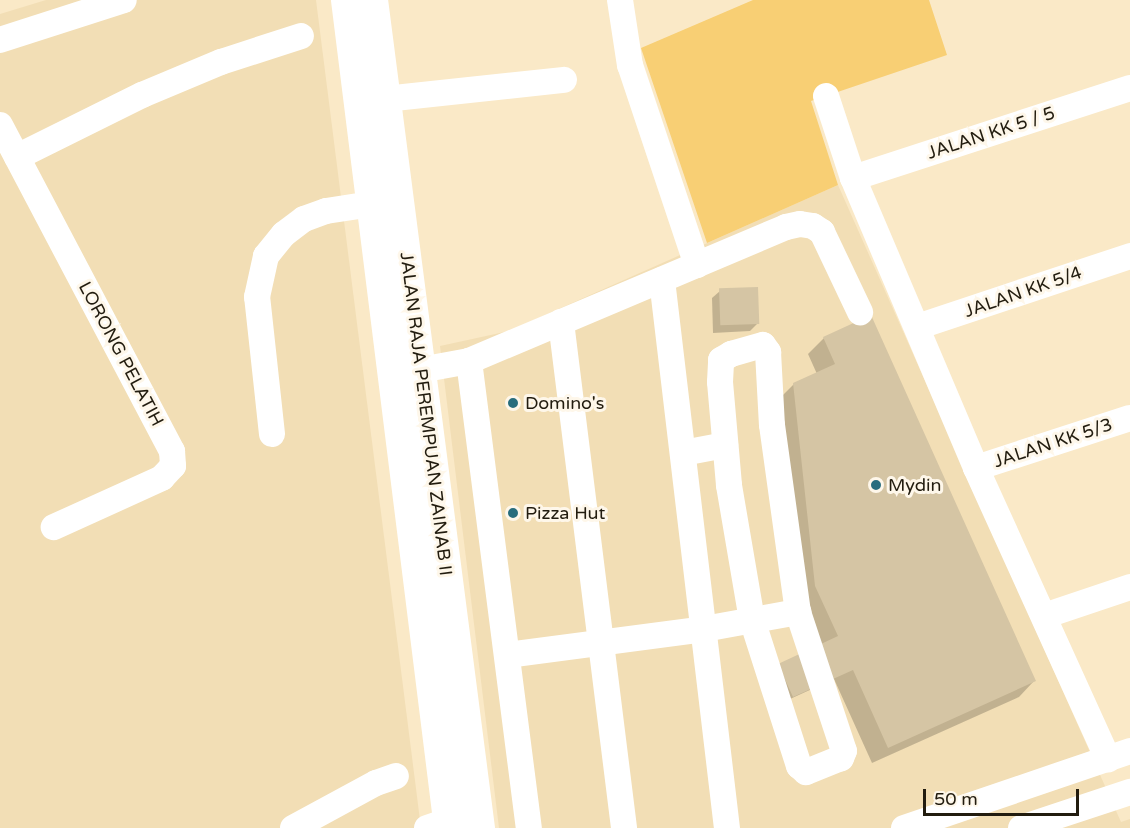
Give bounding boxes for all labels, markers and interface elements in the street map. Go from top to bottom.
street label: JALAN KK 5 / 5 [924,102,1058,164]
street label: JALAN RAJA PEREMPUAN ZAINAB II [395,251,457,577]
street label: JALAN KK 5/4 [961,262,1085,322]
street label: LORONG PELATIH [74,278,168,430]
place label: Domino's [525,392,604,414]
marker: Domino's [506,396,520,410]
street label: JALAN KK 5/3 [991,414,1115,472]
place label: Mydin [888,474,942,496]
marker: Mydin [869,478,883,492]
place label: Pizza Hut [525,502,605,524]
marker: Pizza Hut [506,506,520,520]
scale bar [926,777,1082,815]
text: 50 m [934,788,978,810]

